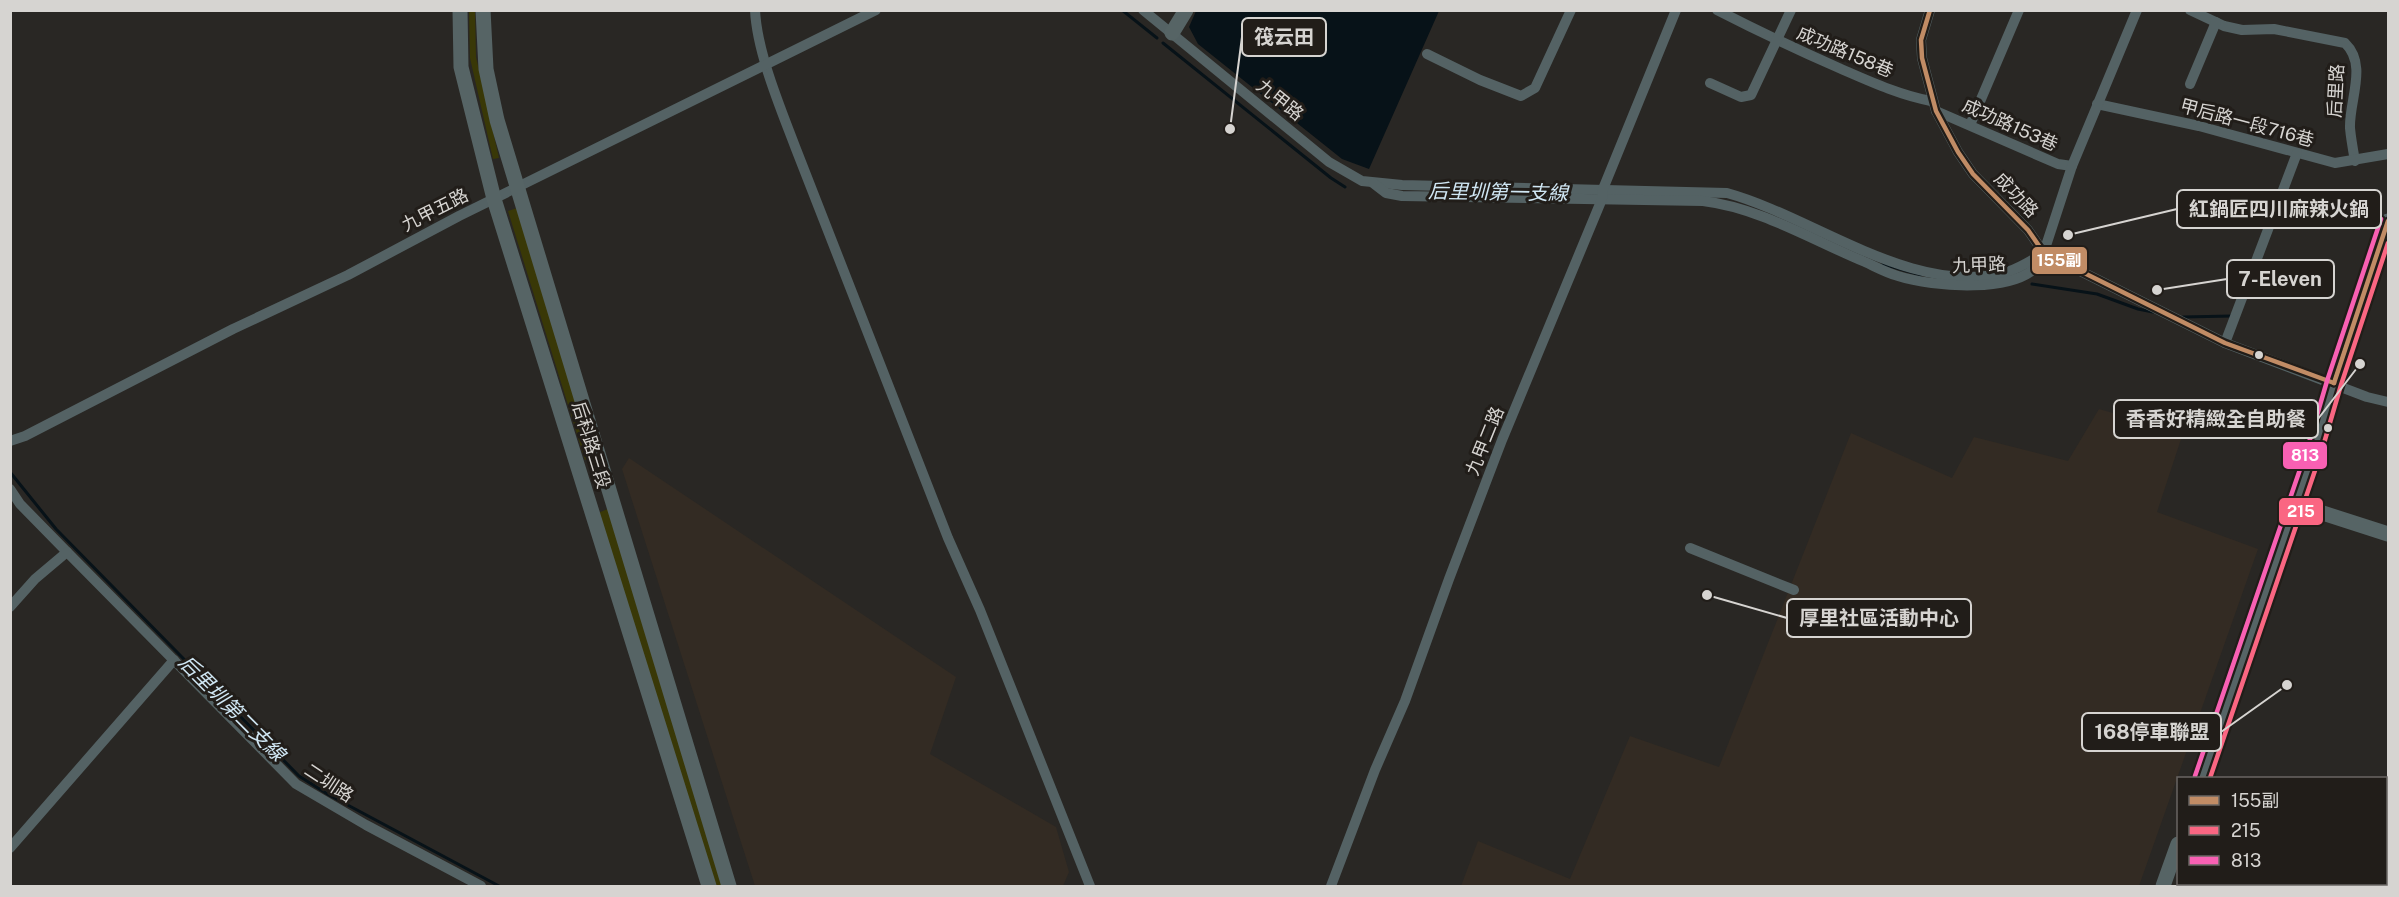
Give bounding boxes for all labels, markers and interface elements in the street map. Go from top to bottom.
callout: 筏云田 [1242,18,1326,56]
street label: 成功路158巷 [1794,22,1896,81]
text: 筏云田 [1254,25,1314,49]
street label: 后里路 [2324,63,2347,118]
street label: 九甲路 [1253,74,1308,125]
street label: 成功路153巷 [1959,94,2061,155]
street label: 甲后路一段716巷 [2178,95,2316,150]
street label: 成功路 [1990,168,2043,221]
water label: 后里圳第一支線 [1428,179,1570,205]
street label: 九甲五路 [398,184,472,235]
callout: 紅鍋匠四川麻辣火鍋 [2177,190,2381,228]
text: 紅鍋匠四川麻辣火鍋 [2189,197,2369,221]
line badge: 155副 [2031,246,2088,275]
text: 155副 [2037,251,2081,270]
street label: 九甲路 [1952,253,2006,276]
callout: 7-Eleven [2227,260,2334,298]
text: 7-Eleven [2238,267,2322,291]
unlabelled marker [2253,349,2265,361]
street label: 后科路三段 [568,399,615,491]
callout: 香香好精緻全自助餐 [2114,400,2318,438]
street label: 九甲二路 [1461,404,1508,478]
text: 香香好精緻全自助餐 [2126,407,2306,431]
unlabelled marker [2322,422,2334,434]
line badge: 813 [2282,441,2328,470]
text: 813 [2291,446,2319,465]
line badge: 215 [2278,497,2324,526]
text: 215 [2287,502,2315,521]
callout: 厚里社區活動中心 [1787,599,1971,637]
text: 厚里社區活動中心 [1799,606,1959,630]
water label: 后里圳第二支線 [174,650,291,767]
callout: 168停車聯盟 [2082,713,2221,751]
text: 168停車聯盟 [2094,720,2210,744]
street label: 二圳路 [301,759,358,806]
legend [2177,777,2387,885]
text: 155副 [2231,790,2279,811]
text: 215 [2231,820,2261,841]
text: 813 [2231,850,2261,871]

